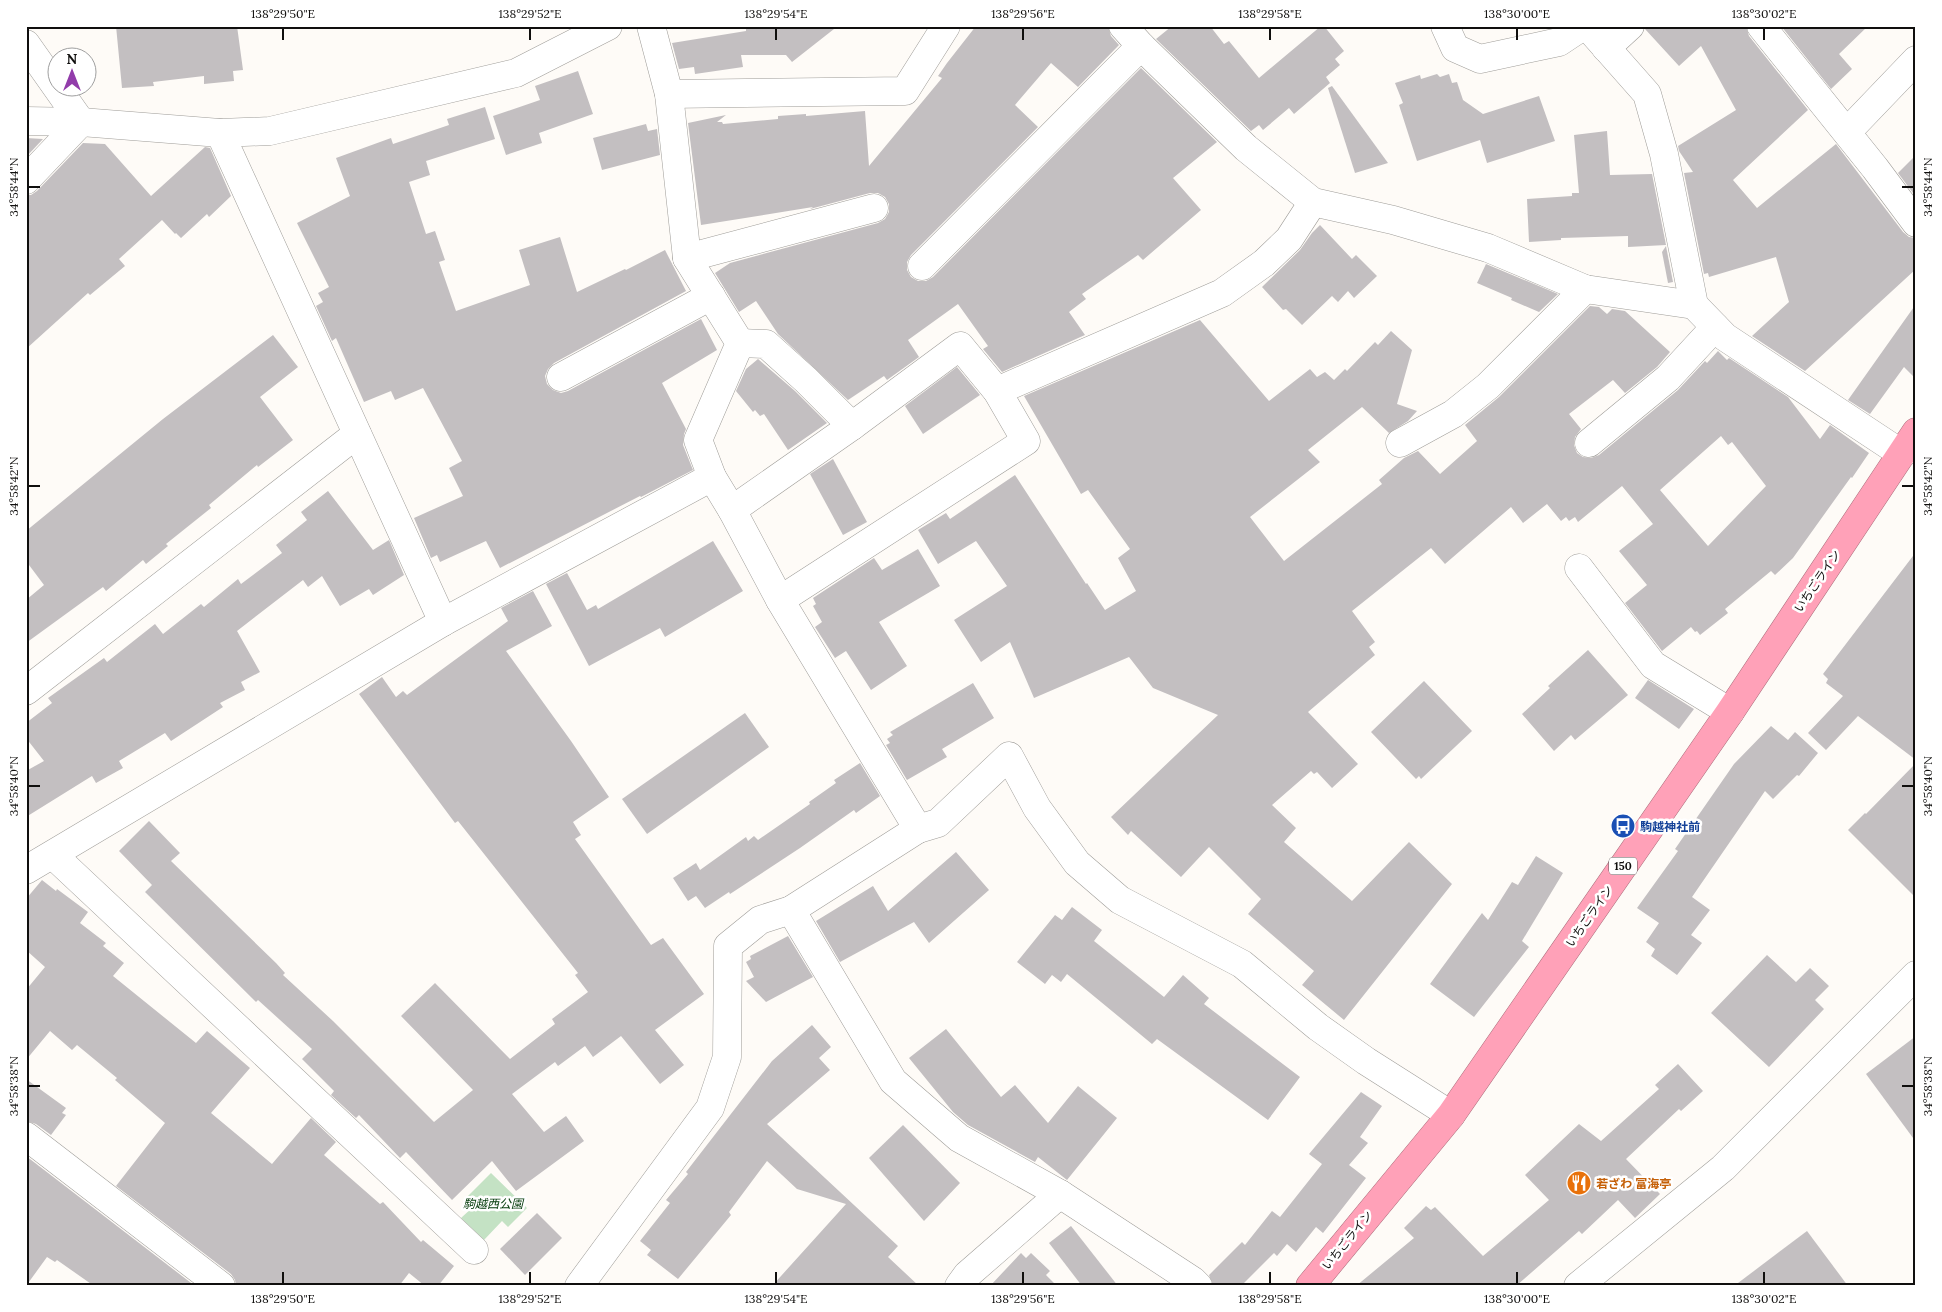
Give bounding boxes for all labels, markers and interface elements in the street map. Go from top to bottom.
text: 138°29'50"E [251,6,315,21]
text: 138°29'52"E [498,6,562,21]
text: 138°29'54"E [744,6,808,21]
text: 138°29'56"E [991,6,1055,21]
text: 138°29'58"E [1238,6,1302,21]
text: 138°30'00"E [1484,6,1550,21]
text: 138°30'02"E [1732,6,1796,21]
north arrow [48,48,98,98]
text: N [67,50,78,68]
text: 34°58'44"N [6,157,21,217]
text: 34°58'44"N [1920,157,1935,217]
text: 34°58'42"N [6,456,21,516]
text: 34°58'42"N [1920,456,1935,516]
street label: いちごライン [1791,547,1843,615]
text: 34°58'40"N [6,756,21,816]
text: 34°58'40"N [1920,756,1935,816]
bus stop icon: 駒越神社前 [1610,813,1636,839]
place label: 駒越神社前 [1640,819,1700,834]
road number: 150 [1609,858,1637,874]
street label: いちごライン [1562,882,1616,950]
text: 34°58'38"N [6,1056,21,1116]
text: 34°58'38"N [1920,1056,1935,1116]
restaurant icon: 若ざわ 富海亭 [1566,1170,1592,1196]
place label: 若ざわ 富海亭 [1596,1176,1671,1191]
park label: 駒越西公園 [463,1196,525,1211]
street label: いちごライン [1319,1207,1375,1273]
text: 138°29'50"E [251,1291,315,1306]
text: 138°29'52"E [498,1291,562,1306]
text: 138°29'54"E [744,1291,808,1306]
text: 138°29'56"E [991,1291,1055,1306]
text: 138°29'58"E [1238,1291,1302,1306]
text: 138°30'00"E [1484,1291,1550,1306]
text: 138°30'02"E [1732,1291,1796,1306]

